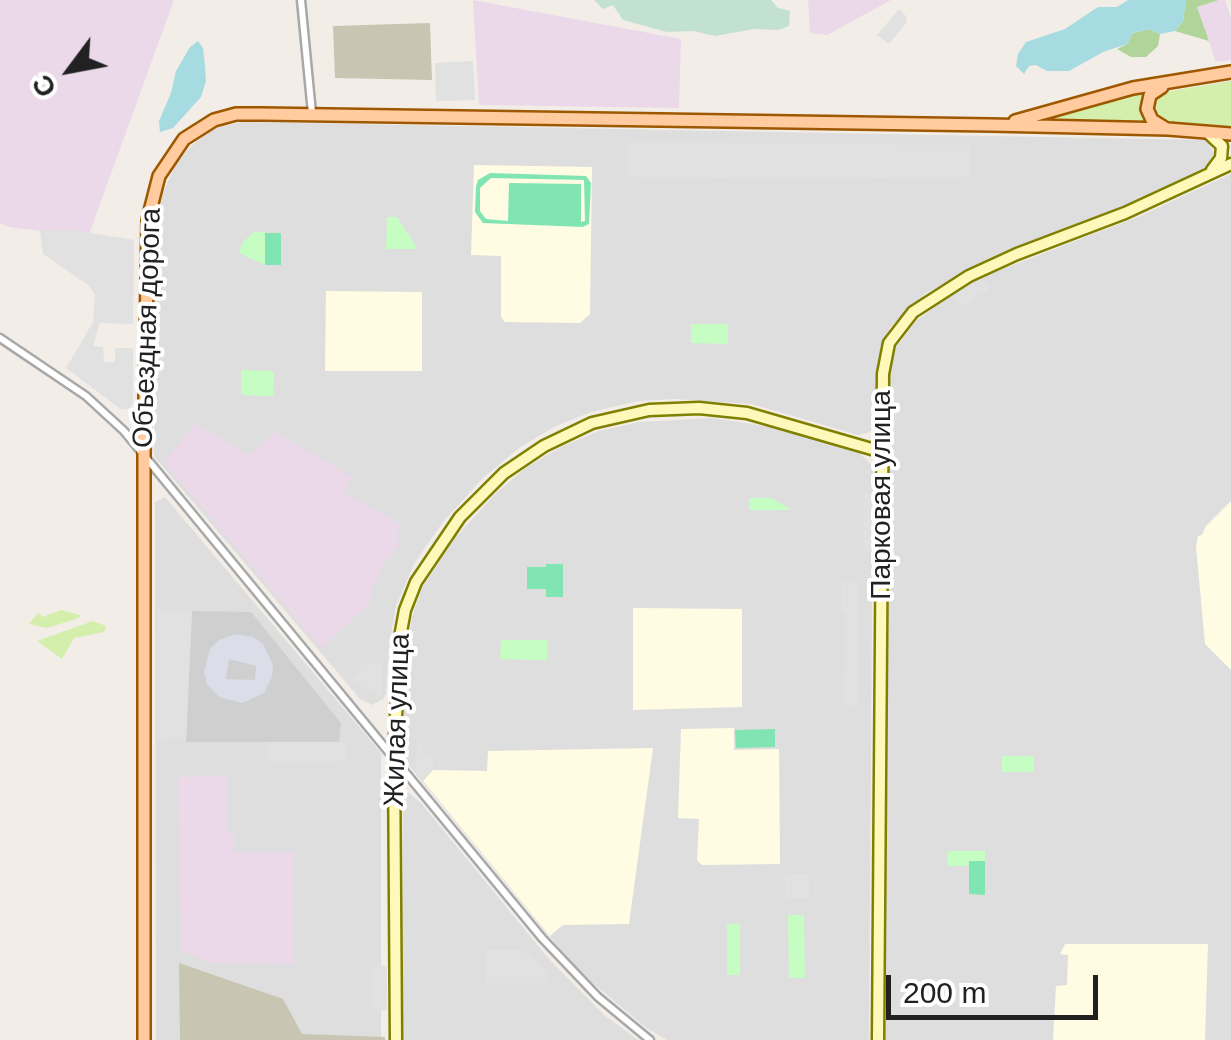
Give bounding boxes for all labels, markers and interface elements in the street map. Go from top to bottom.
north arrow [20,20,120,120]
text: С [26,69,63,103]
street label: Объездная дорога [127,207,169,449]
street label: Парковая улица [865,390,899,600]
street label: Жилая улица [378,633,418,807]
scale bar [891,955,1104,1017]
text: 200 m [903,976,986,1009]

